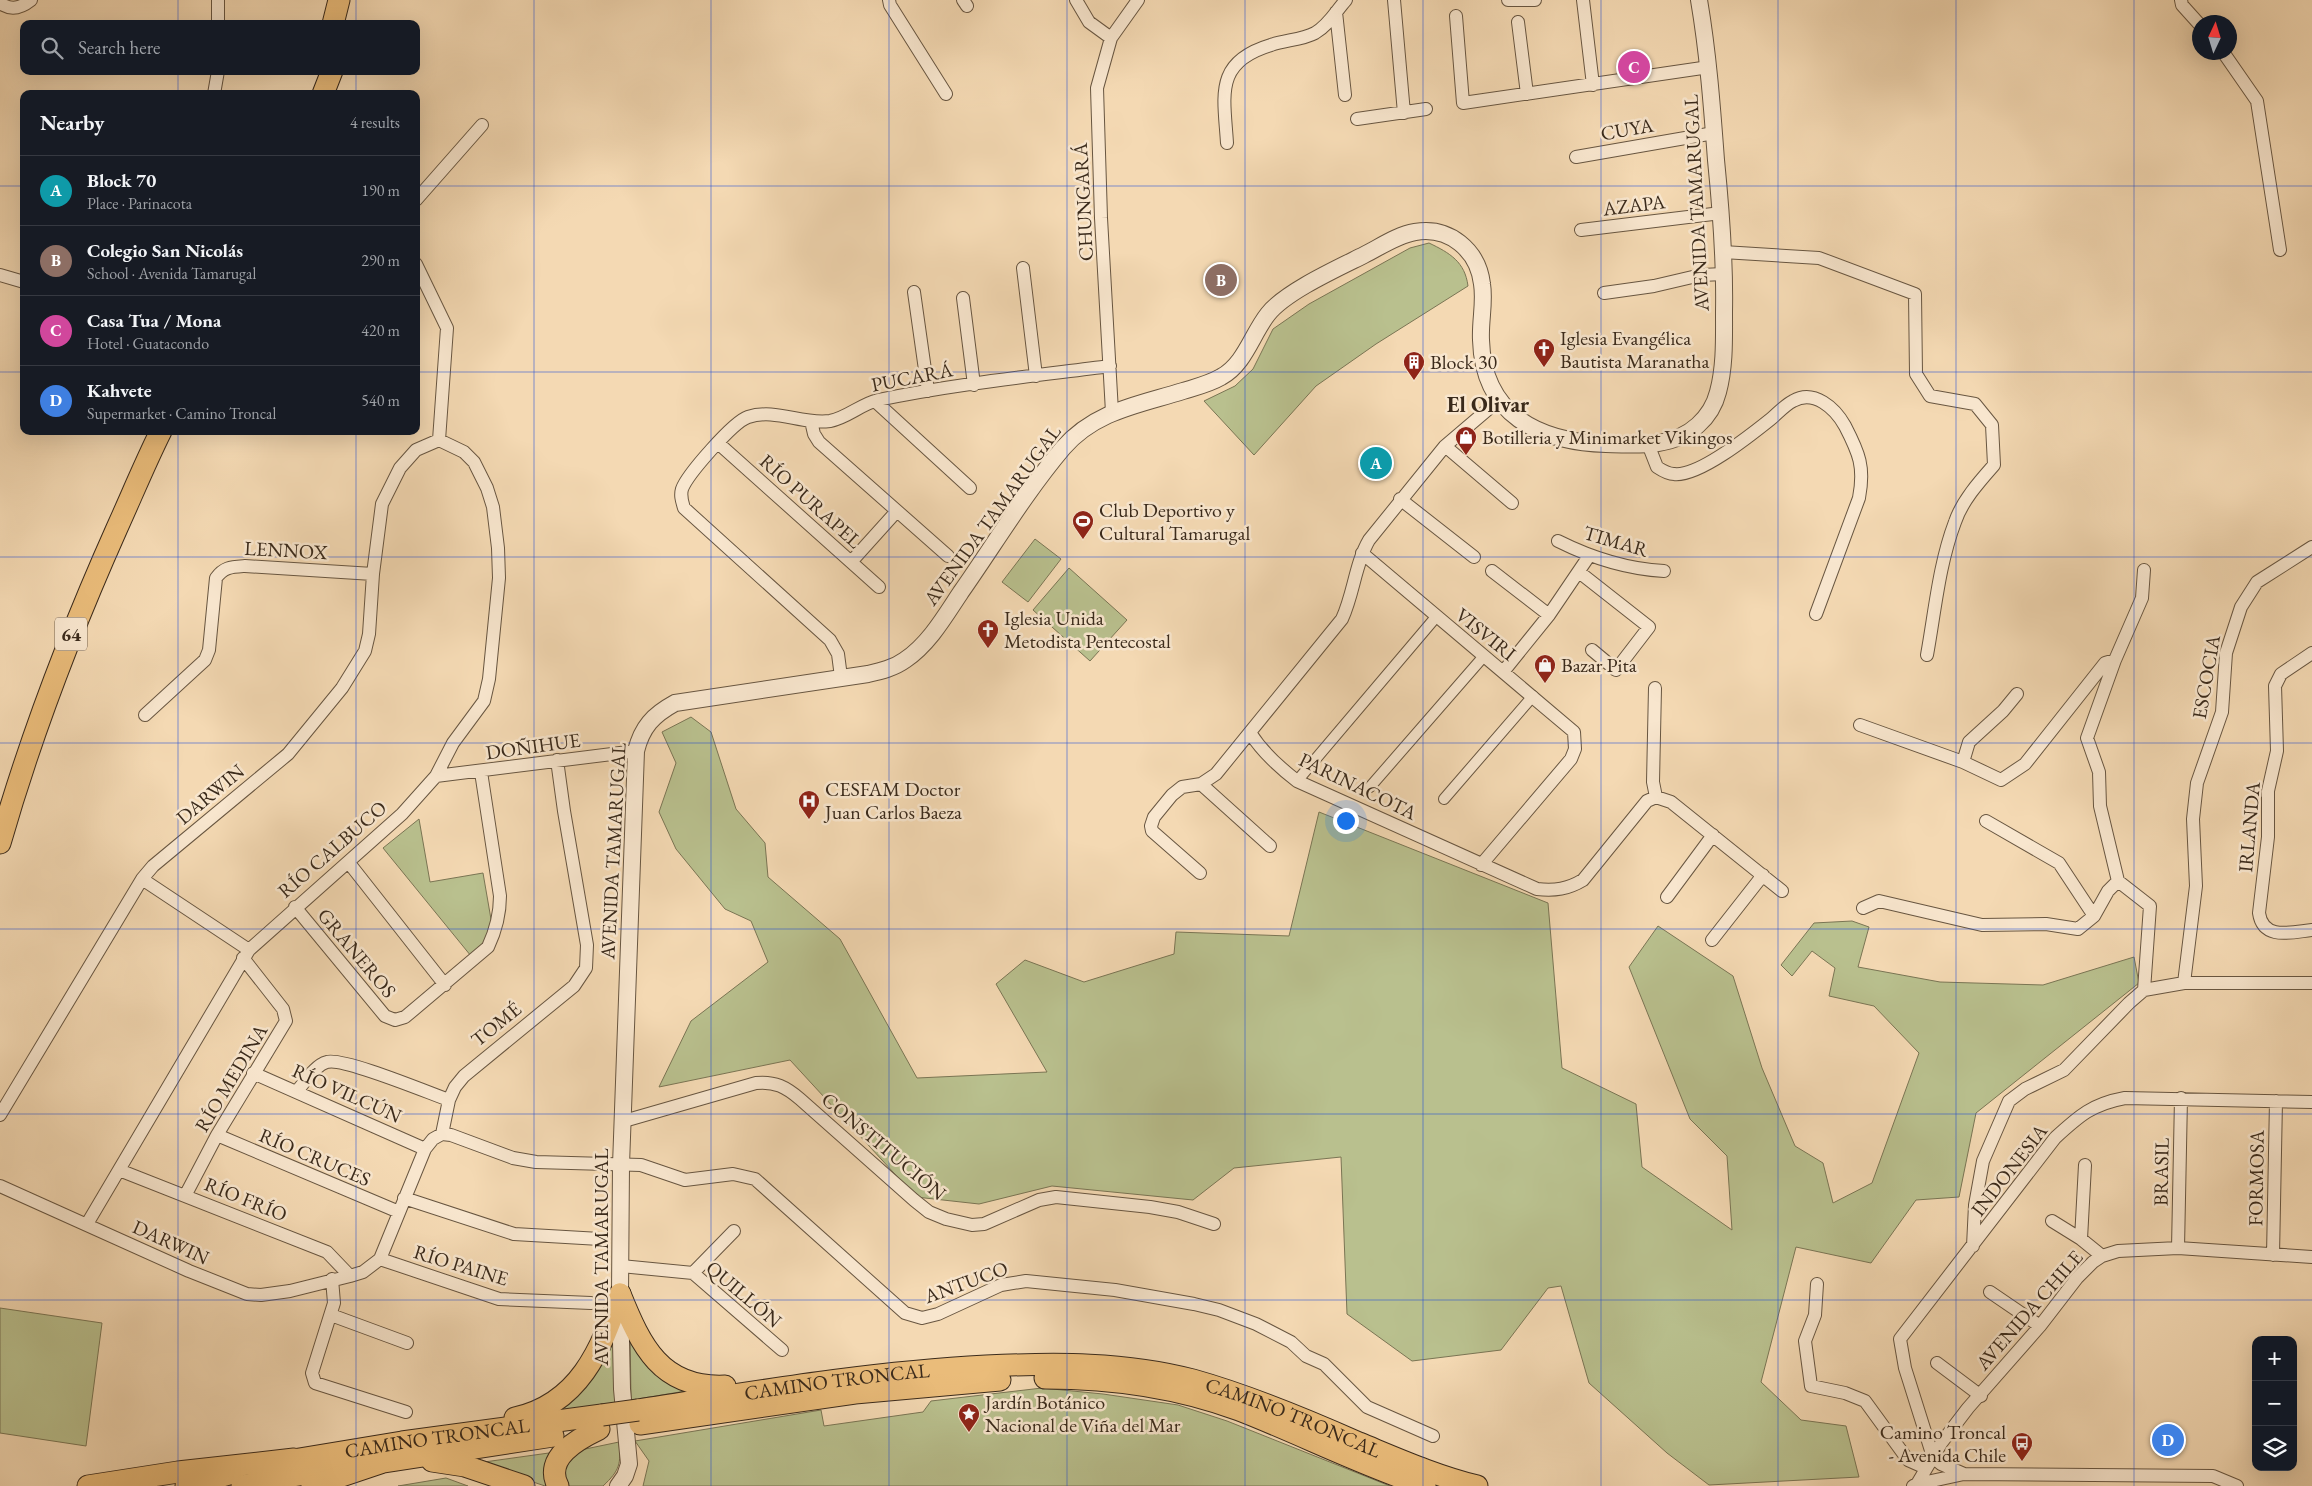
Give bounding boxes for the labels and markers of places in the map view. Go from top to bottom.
pin: C [1618,48,1650,86]
pin: B [1205,261,1237,299]
place label: Iglesia Evangélica Bautista Maranatha [1560,325,1710,374]
church icon: Iglesia Evangélica Bautista Maranatha [1532,337,1556,368]
place label: Block 30 [1430,349,1498,375]
building icon: Block 30 [1402,350,1426,381]
place label: Botilleria y Minimarket Vikingos [1482,424,1732,450]
shop icon: Botilleria y Minimarket Vikingos [1454,425,1478,456]
pin: A [1360,444,1392,482]
place label: Club Deportivo y Cultural Tamarugal [1099,497,1251,546]
sports icon: Club Deportivo y Cultural Tamarugal [1071,509,1095,540]
place label: Iglesia Unida Metodista Pentecostal [1004,605,1171,654]
church icon: Iglesia Unida Metodista Pentecostal [976,618,1000,649]
place label: Bazar Pita [1561,652,1637,678]
shop icon: Bazar Pita [1533,653,1557,684]
place label: CESFAM Doctor Juan Carlos Baeza [823,776,962,825]
hospital icon: CESFAM Doctor Juan Carlos Baeza [797,789,821,820]
place label: Jardín Botánico Nacional de Viña del Mar [983,1389,1181,1438]
place icon: Jardín Botánico Nacional de Viña del Mar [957,1402,981,1433]
place label: Camino Troncal - Avenida Chile [1880,1419,2006,1468]
pin: D [2152,1421,2184,1459]
bus stop icon: Camino Troncal - Avenida Chile [2010,1431,2034,1462]

